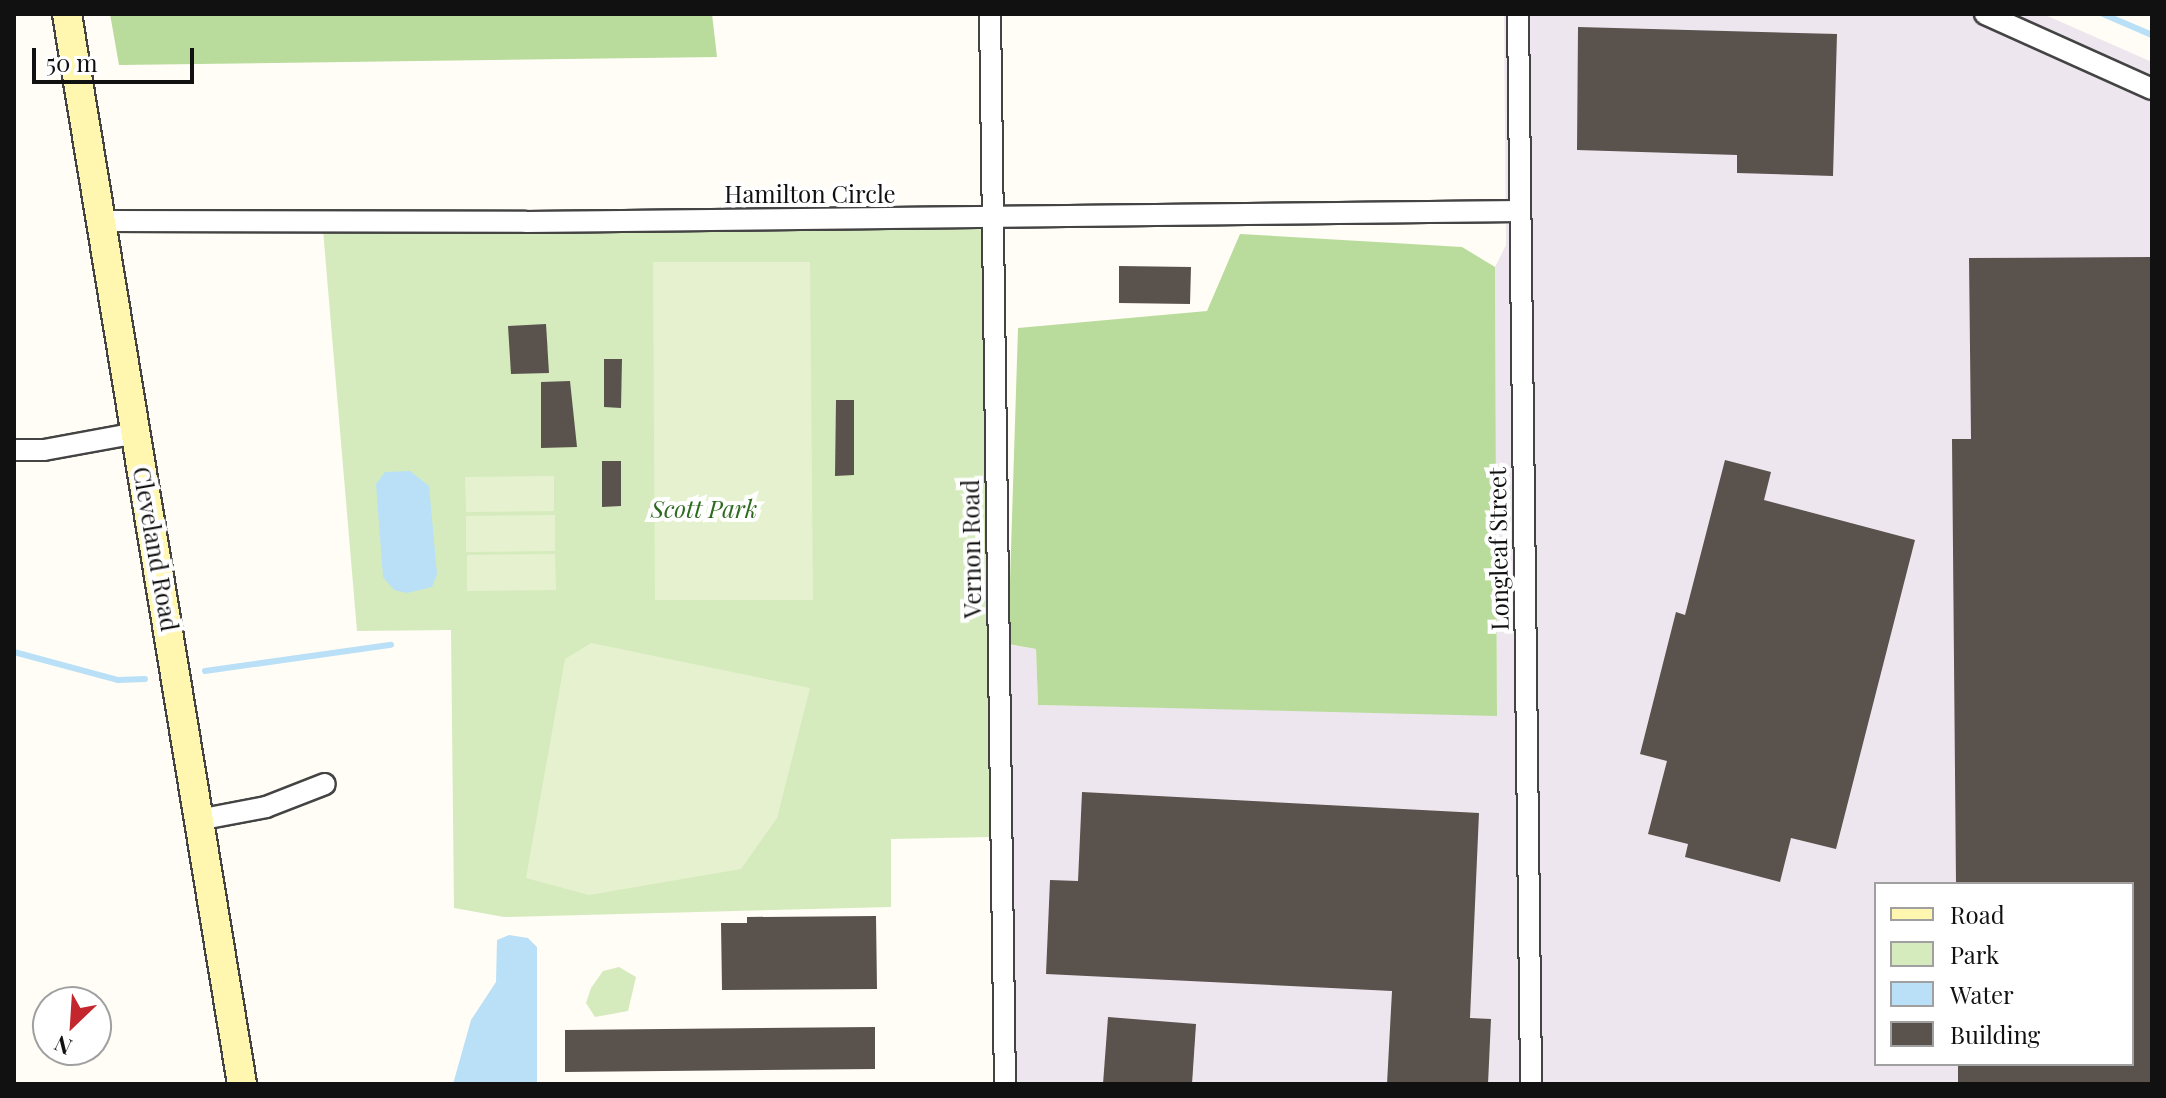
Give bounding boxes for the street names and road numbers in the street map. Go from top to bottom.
street label: Hamilton Circle [724,180,896,208]
street label: Cleveland Road [127,465,185,633]
street label: Longleaf Street [1482,467,1514,631]
street label: Vernon Road [955,479,987,619]

